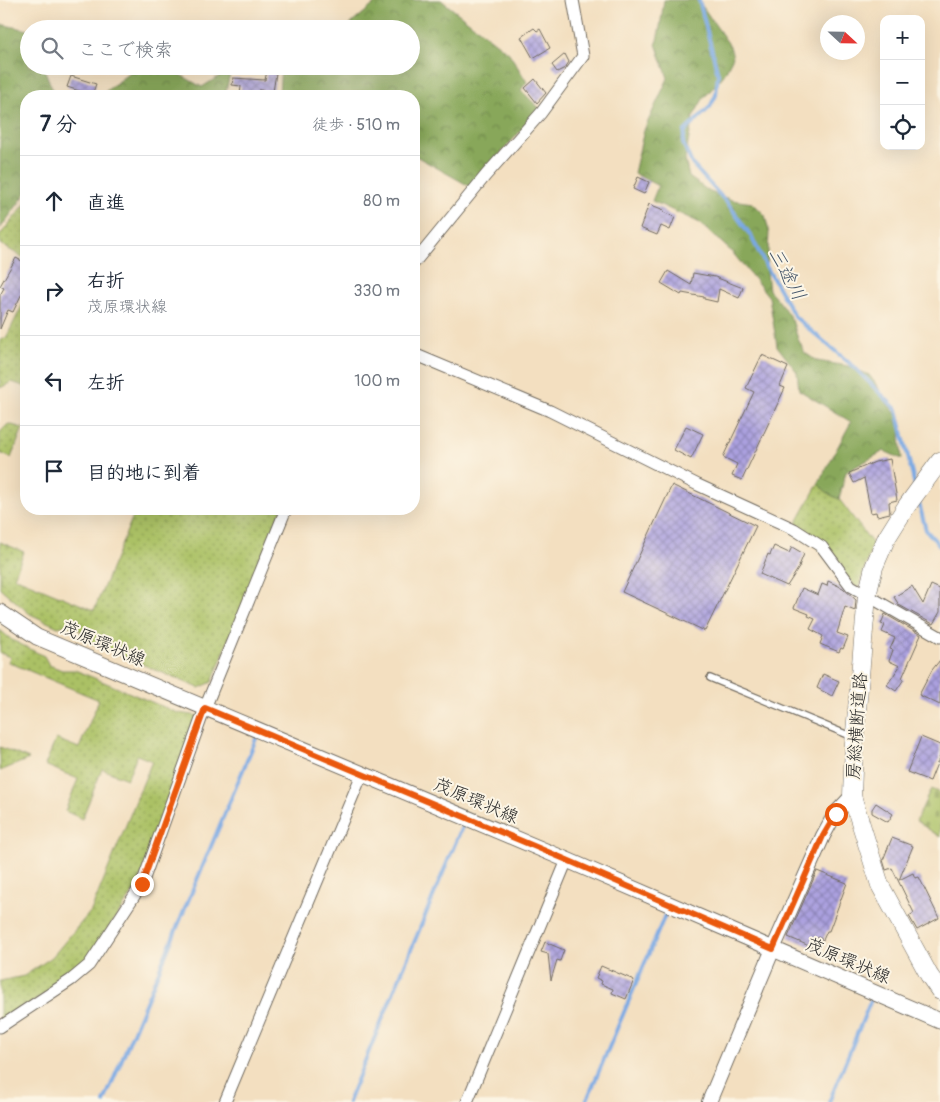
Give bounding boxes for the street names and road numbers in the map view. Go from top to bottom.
street label: 茂原環状線 [57,616,149,672]
street label: 房総横断道路 [842,671,872,781]
street label: 茂原環状線 [430,773,522,829]
street label: 茂原環状線 [802,933,894,989]

